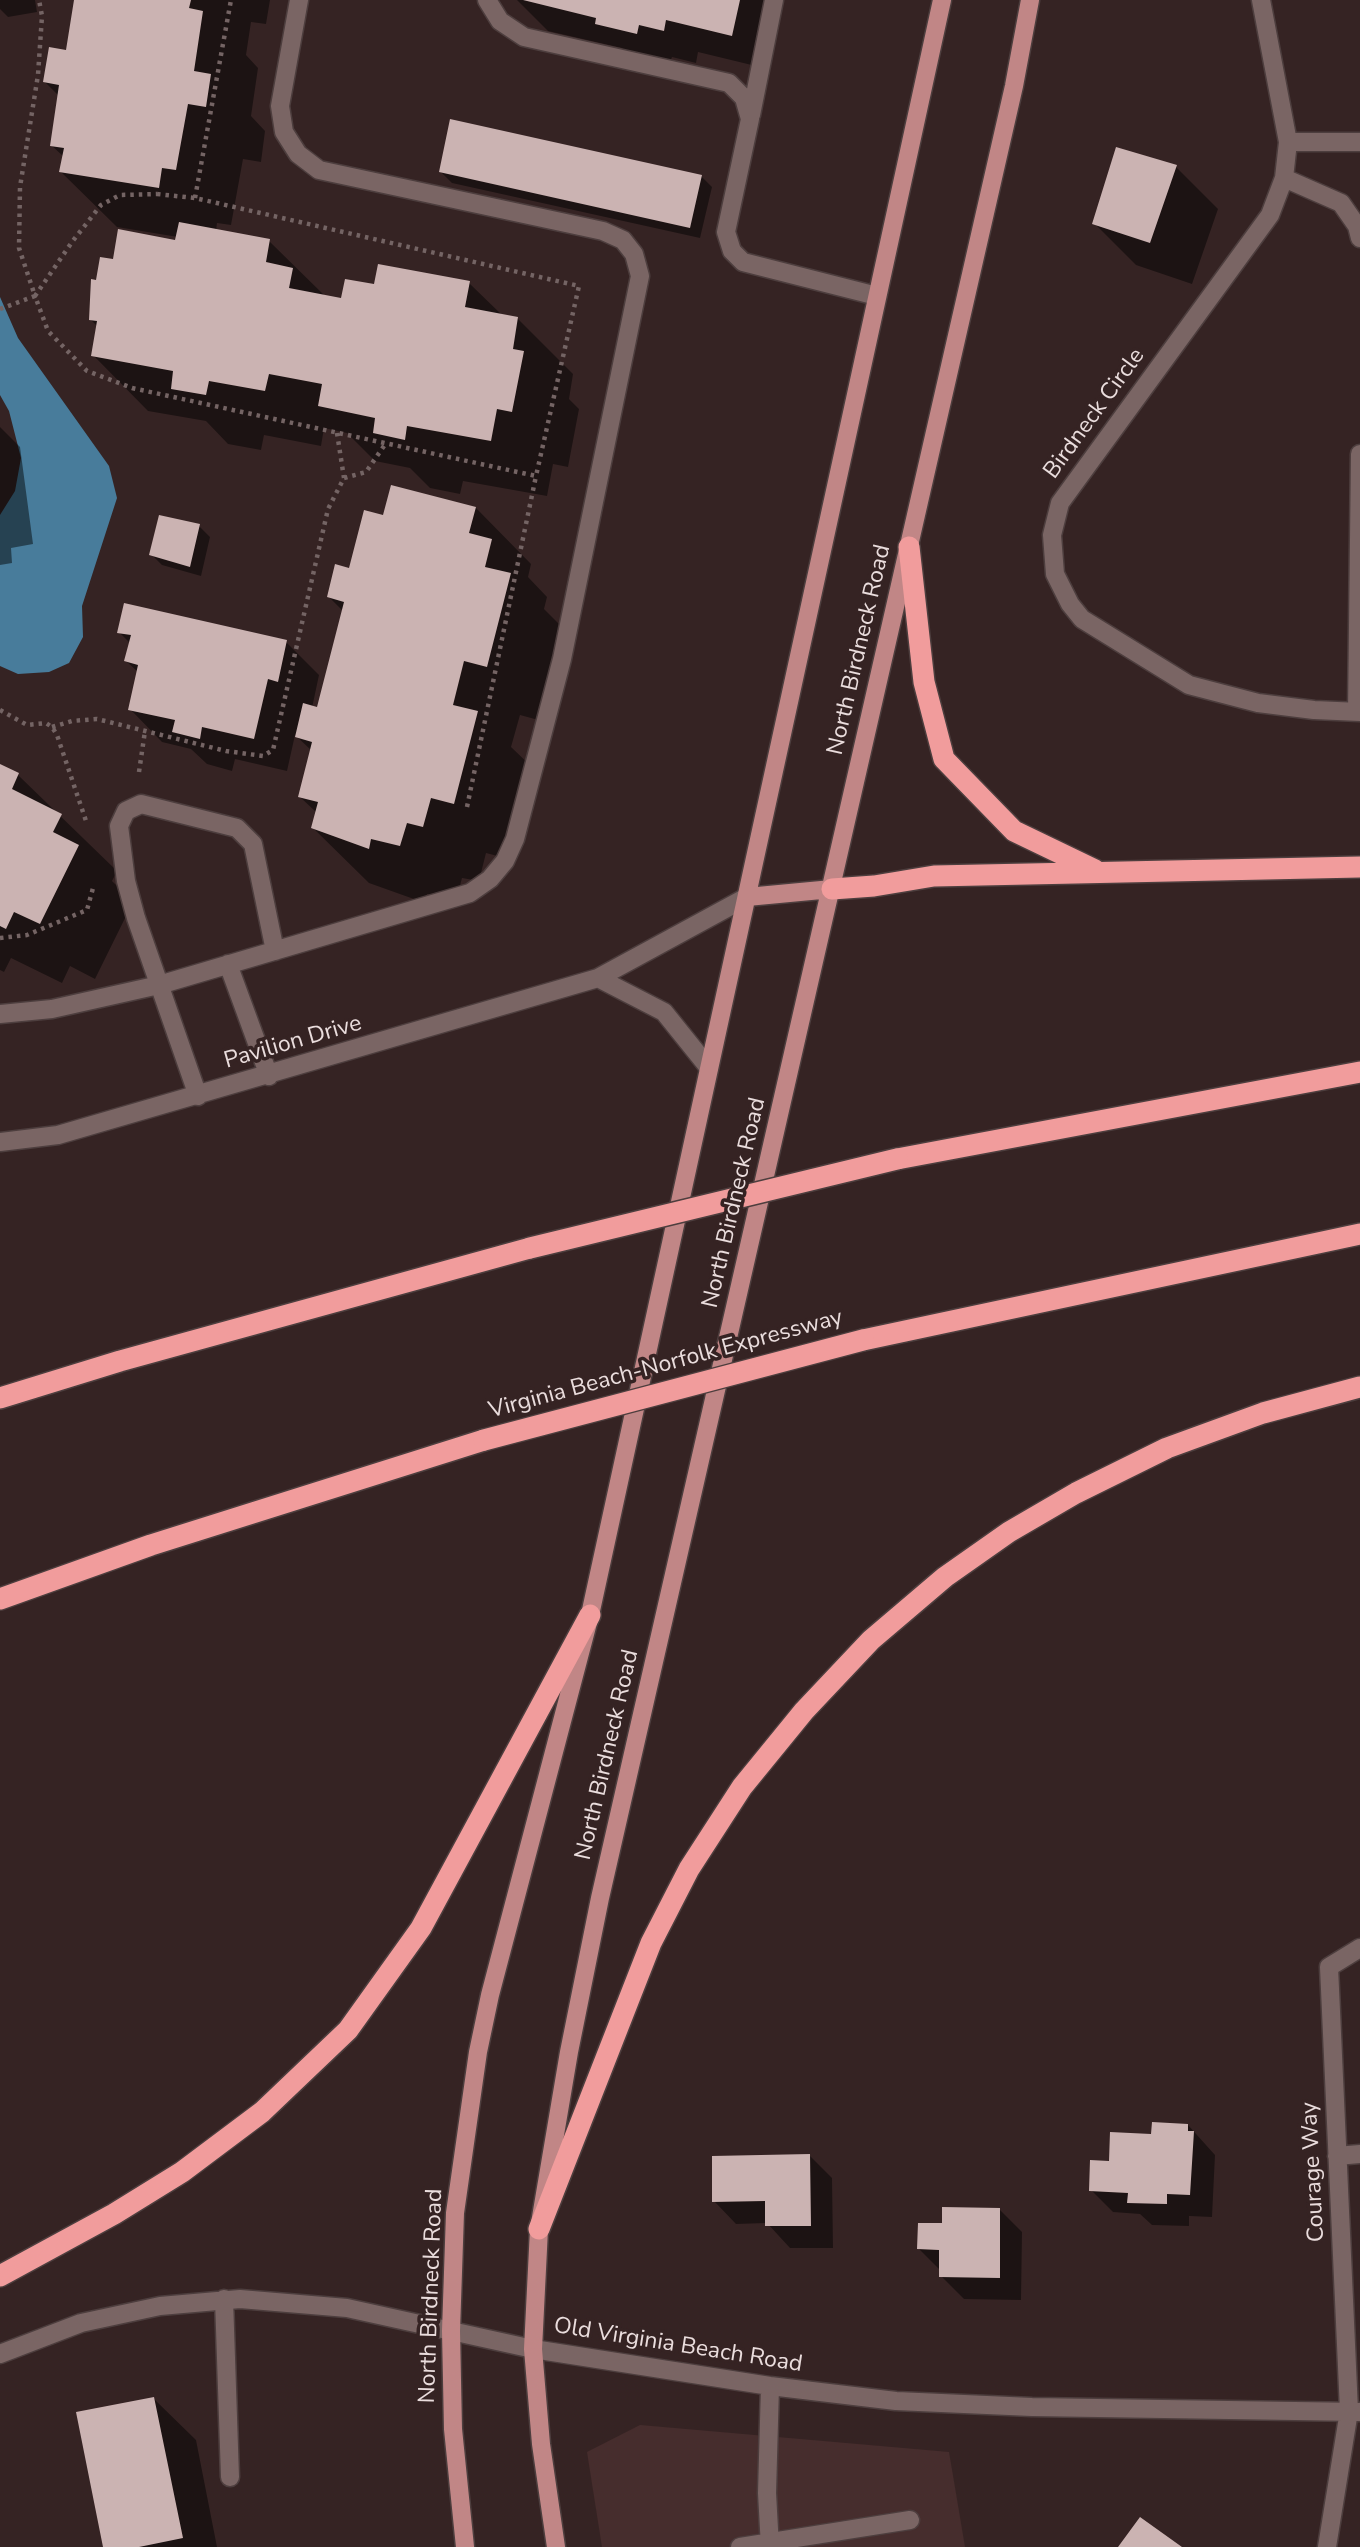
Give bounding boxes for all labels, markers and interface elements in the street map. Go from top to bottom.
street label: Birdneck Circle [1039,344,1151,484]
street label: North Birdneck Road [822,542,898,758]
street label: Pavilion Drive [221,1010,365,1076]
street label: North Birdneck Road [697,1095,773,1311]
street label: Virginia Beach-Norfolk Expressway [486,1304,846,1426]
street label: North Birdneck Road [570,1647,646,1863]
street label: Courage Way [1297,2101,1331,2243]
street label: North Birdneck Road [414,2188,450,2404]
street label: Old Virginia Beach Road [552,2313,804,2379]

